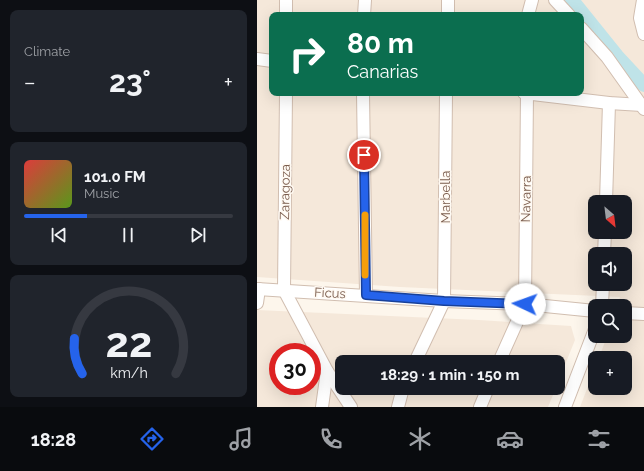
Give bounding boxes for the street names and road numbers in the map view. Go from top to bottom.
street label: Zaragoza [277,164,293,220]
street label: Marbella [438,171,453,223]
street label: Navarra [518,175,534,223]
street label: Ficus [314,285,346,301]

